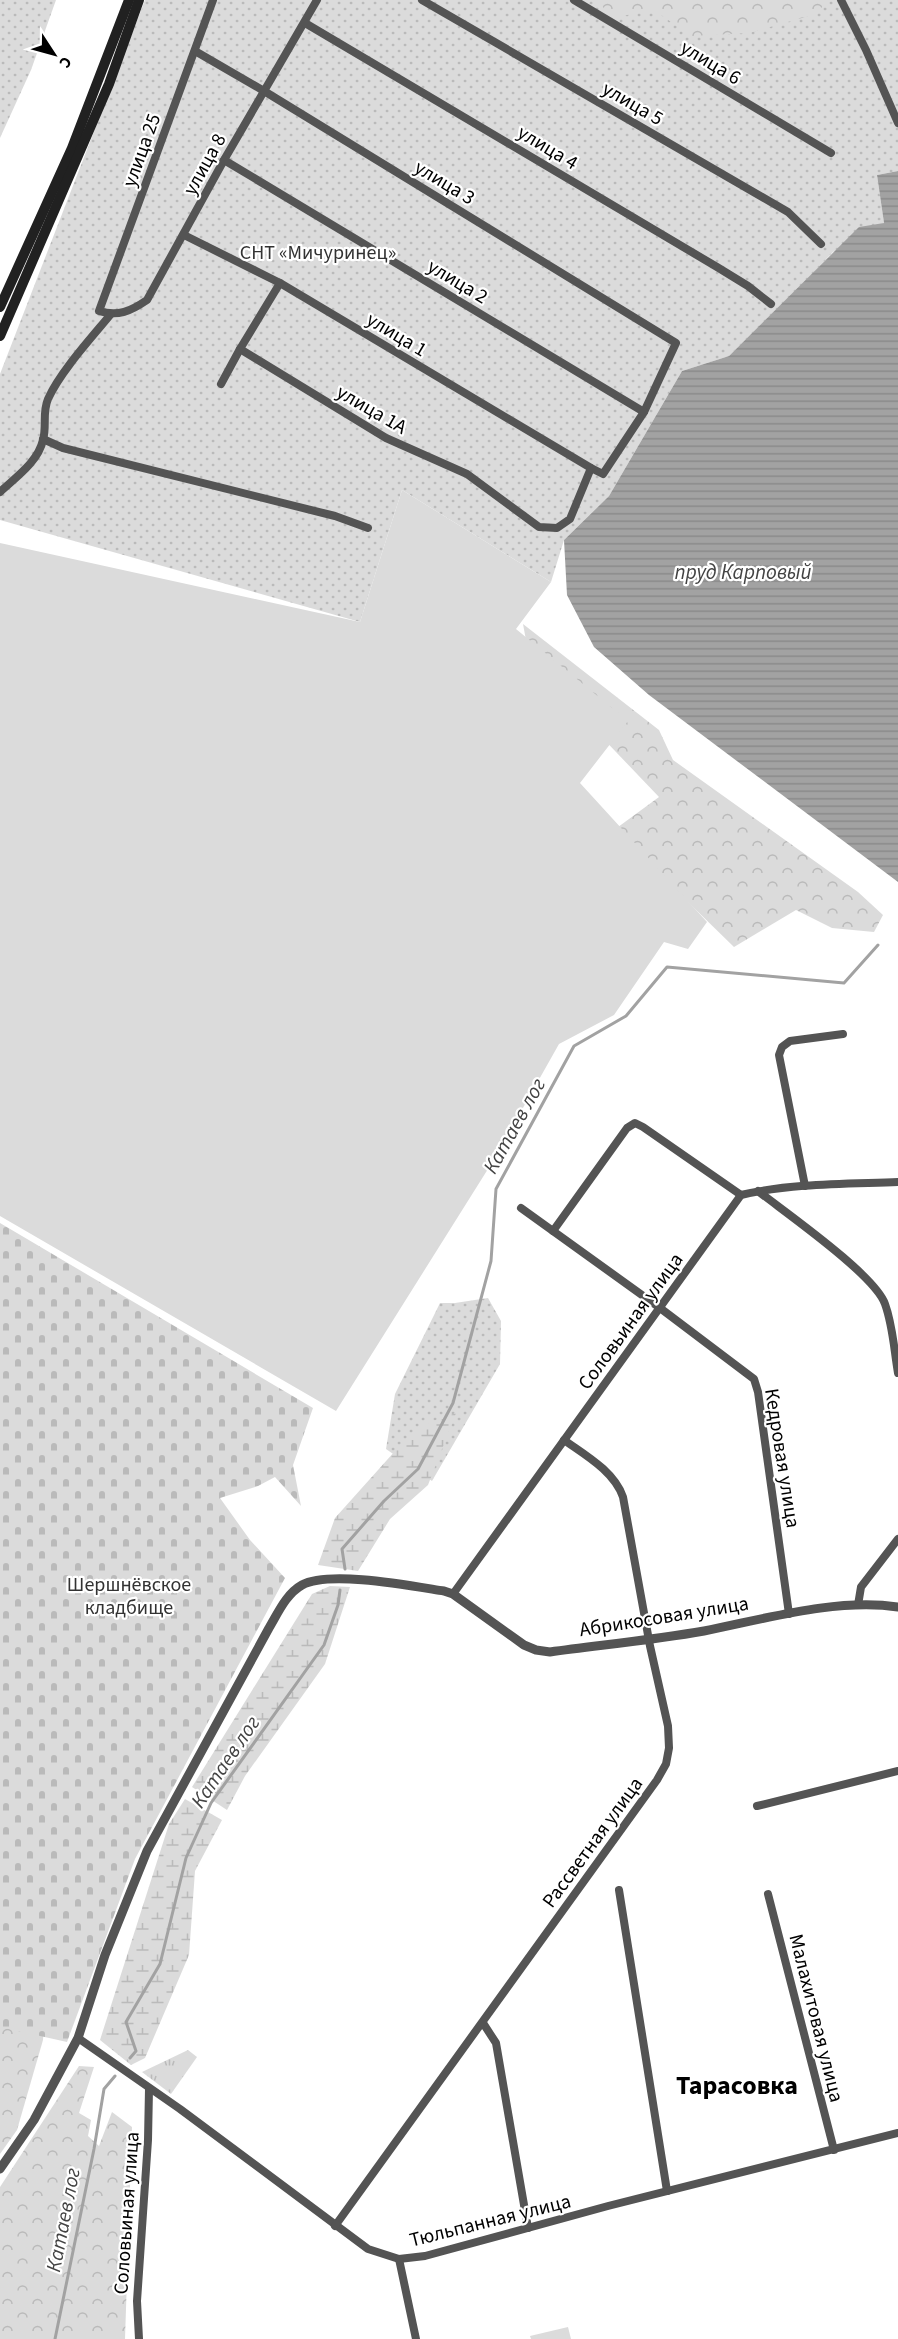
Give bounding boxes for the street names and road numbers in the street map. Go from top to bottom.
street label: улица 6 [675,34,746,92]
street label: улица 5 [597,75,668,133]
street label: улица 25 [116,110,168,191]
street label: улица 4 [512,119,583,177]
street label: улица 8 [177,129,233,200]
street label: улица 3 [409,154,480,212]
street label: улица 2 [422,253,493,311]
street label: улица 1 [361,306,432,364]
street label: улица 1А [331,378,412,441]
street label: Соловьиная улица [572,1247,690,1396]
street label: Кедровая улица [757,1386,807,1530]
street label: Абрикосовая улица [577,1590,751,1644]
street label: Рассветная улица [536,1771,650,1914]
street label: Малахитовая улица [782,1931,850,2105]
street label: Соловьиная улица [107,2131,147,2295]
street label: Тюльпанная улица [407,2187,574,2255]

